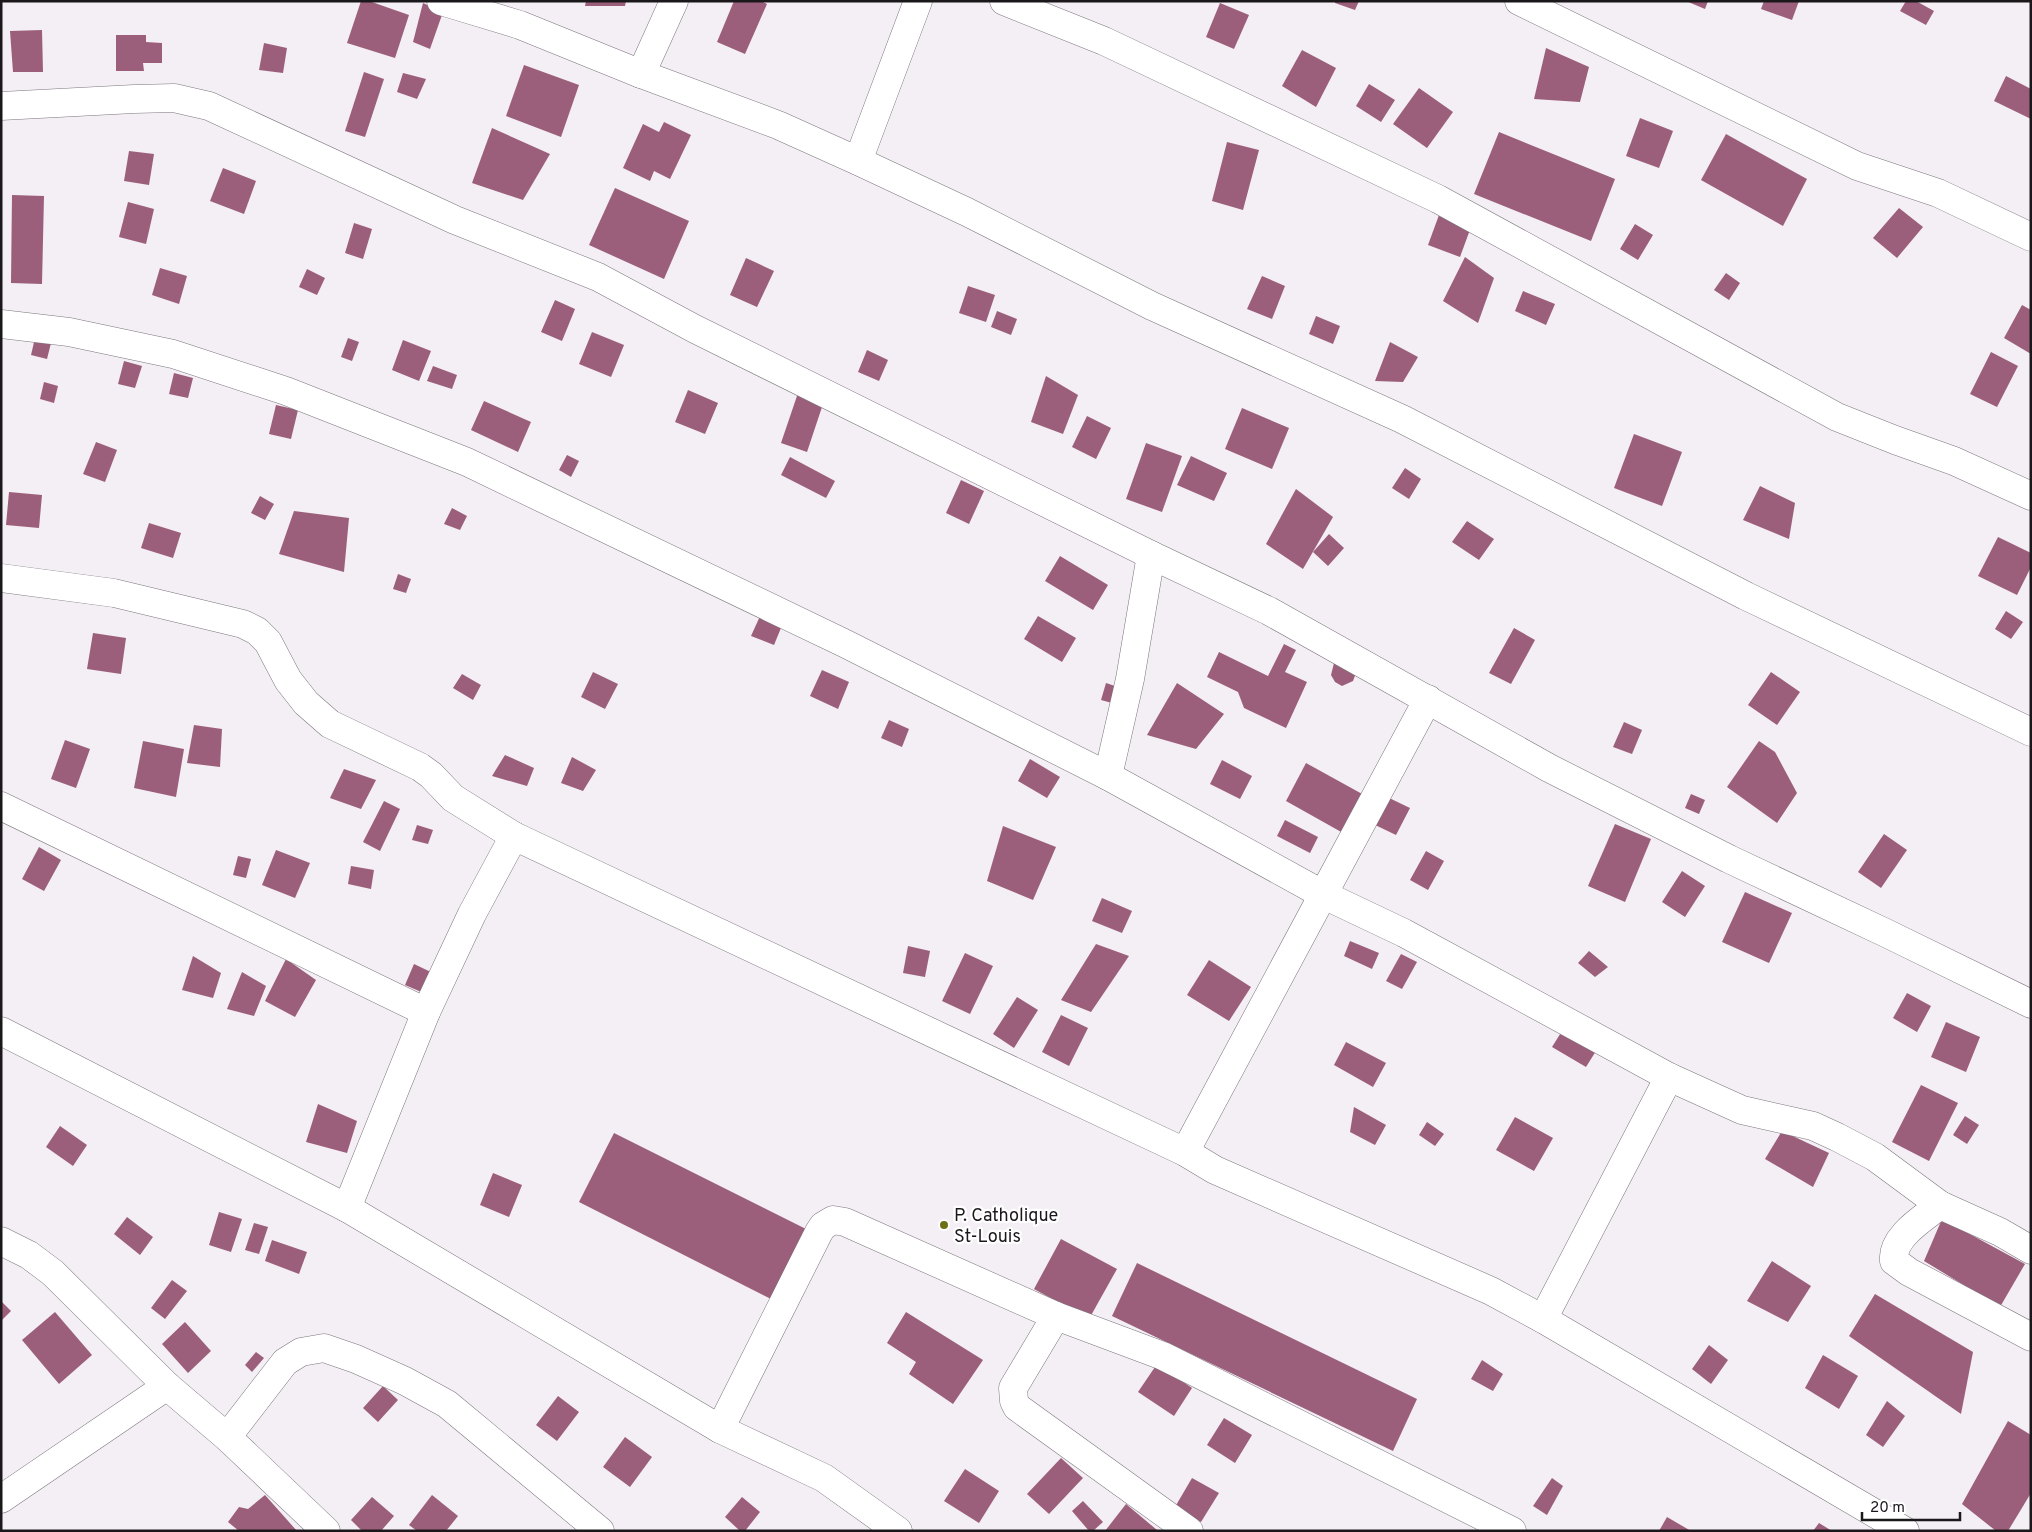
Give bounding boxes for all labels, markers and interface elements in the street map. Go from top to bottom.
place label: P. Catholique St-Louis [954,1205,1058,1249]
marker: P. Catholique St-Louis [938,1219,950,1231]
scale bar [1862,1490,1960,1522]
text: 20 m [1870,1499,1905,1518]

